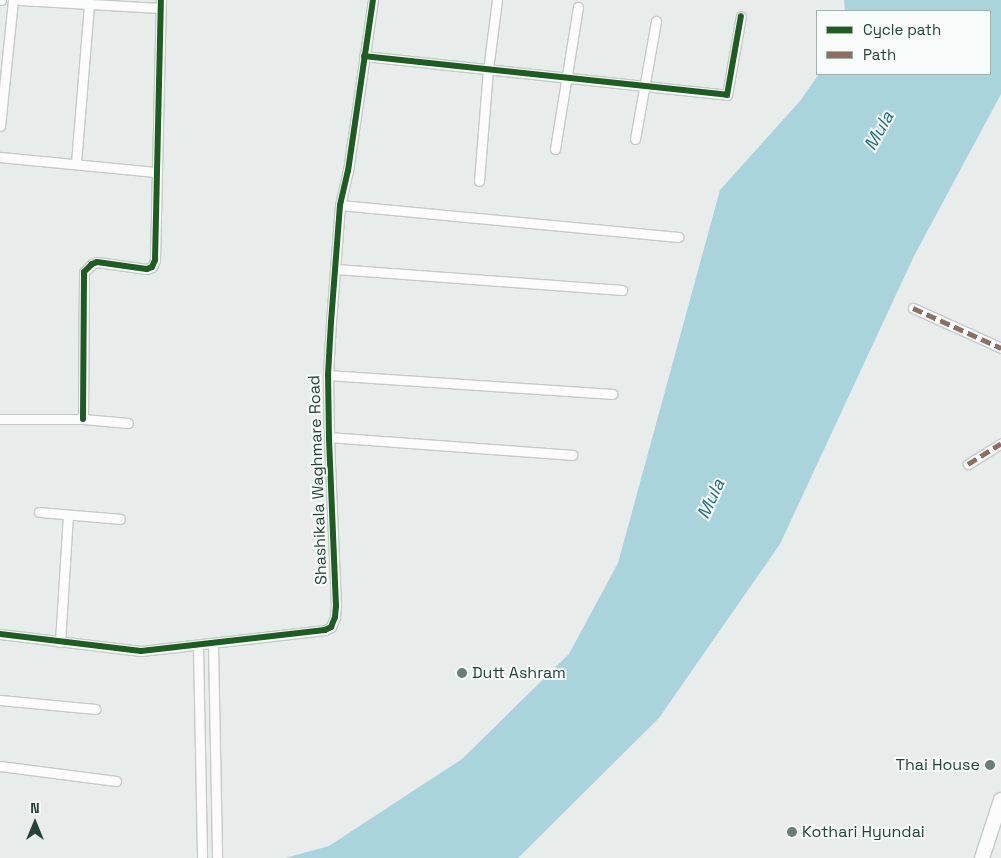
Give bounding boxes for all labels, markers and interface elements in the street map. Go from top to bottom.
legend [816,10,991,75]
text: Cycle path [863,20,941,39]
text: Path [863,45,896,64]
water label: Mula [860,108,898,154]
street label: Shashikala Waghmare Road [305,375,331,585]
water label: Mula [692,476,730,522]
place label: Dutt Ashram [472,663,566,683]
marker: Dutt Ashram [456,667,468,679]
place label: Thai House [895,755,980,775]
marker: Thai House [984,759,996,771]
north arrow [10,798,60,848]
text: N [30,799,40,817]
place label: Kothari Hyundai [802,822,925,842]
marker: Kothari Hyundai [786,826,798,838]

